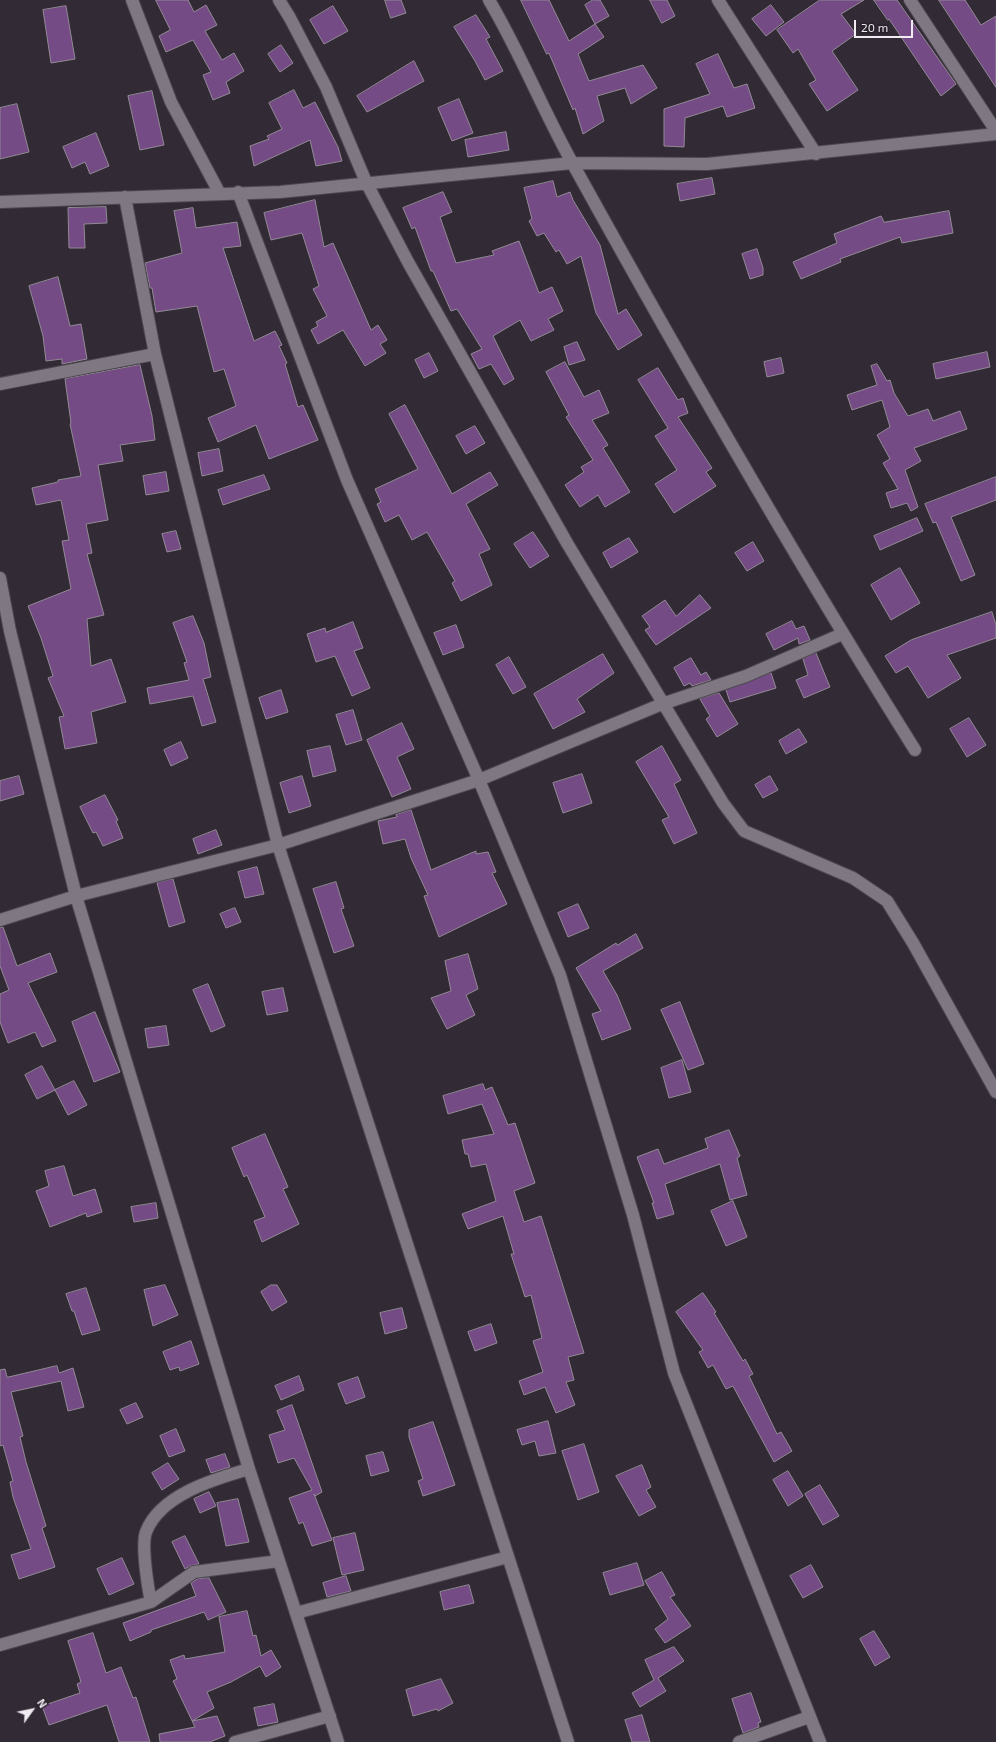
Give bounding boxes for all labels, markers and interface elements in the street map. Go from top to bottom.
scale bar [856,12,915,38]
text: 20 m [861,20,888,34]
north arrow [12,1690,52,1730]
text: N [35,1696,50,1710]

